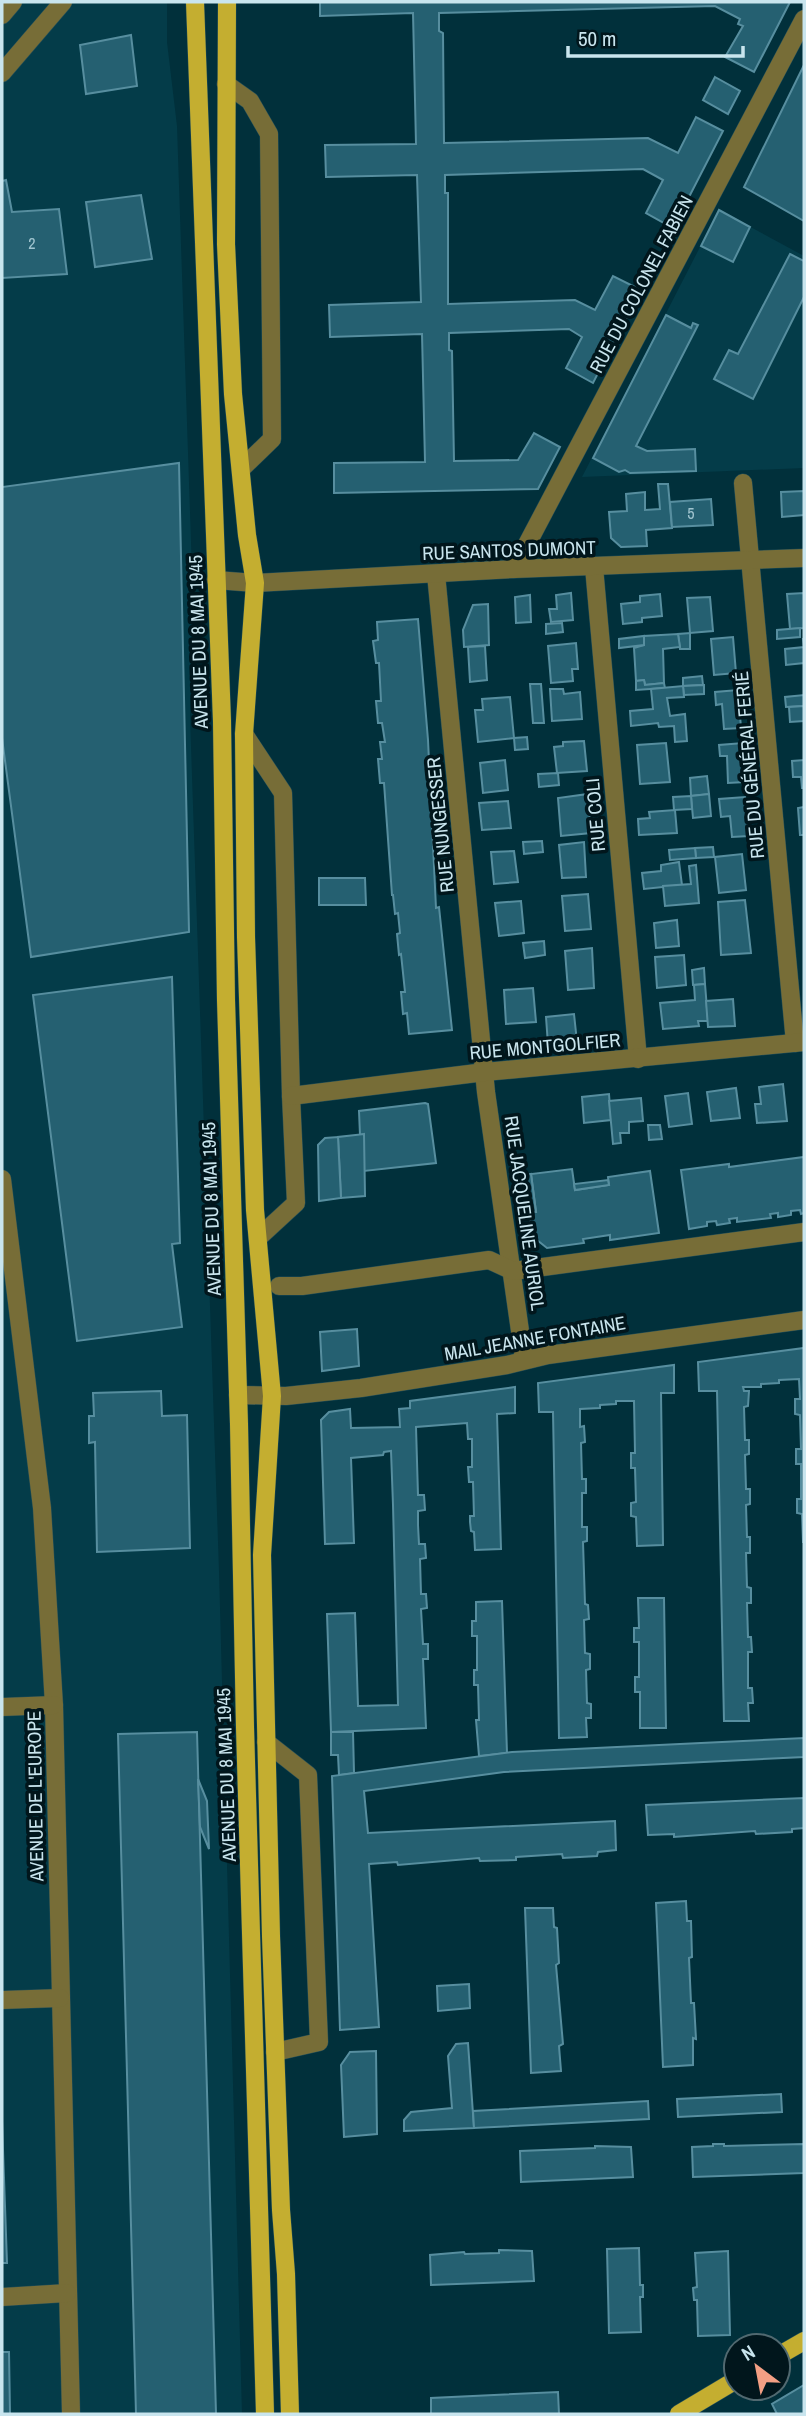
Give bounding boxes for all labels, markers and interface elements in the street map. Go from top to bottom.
scale bar [568,14,743,58]
text: 50 m [578,24,616,53]
street label: RUE DU COLONEL FABIEN [583,191,699,377]
house number: 2 [28,232,36,254]
house number: 5 [687,502,695,524]
street label: RUE SANTOS DUMONT [422,534,597,566]
street label: AVENUE DU 8 MAI 1945 [182,554,214,730]
street label: RUE DU GÉNÉRAL FERIÉ [728,670,770,860]
street label: RUE NUNGESSER [420,756,460,894]
street label: RUE COLI [579,777,611,853]
street label: RUE MONTGOLFIER [468,1026,622,1066]
street label: RUE JACQUELINE AURIOL [498,1114,552,1312]
street label: AVENUE DU 8 MAI 1945 [195,1121,227,1297]
street label: MAIL JEANNE FONTAINE [442,1309,628,1367]
street label: AVENUE DU 8 MAI 1945 [210,1687,242,1863]
street label: AVENUE DE L'EUROPE [21,1710,50,1883]
north arrow [722,2332,792,2402]
text: N [736,2339,760,2367]

